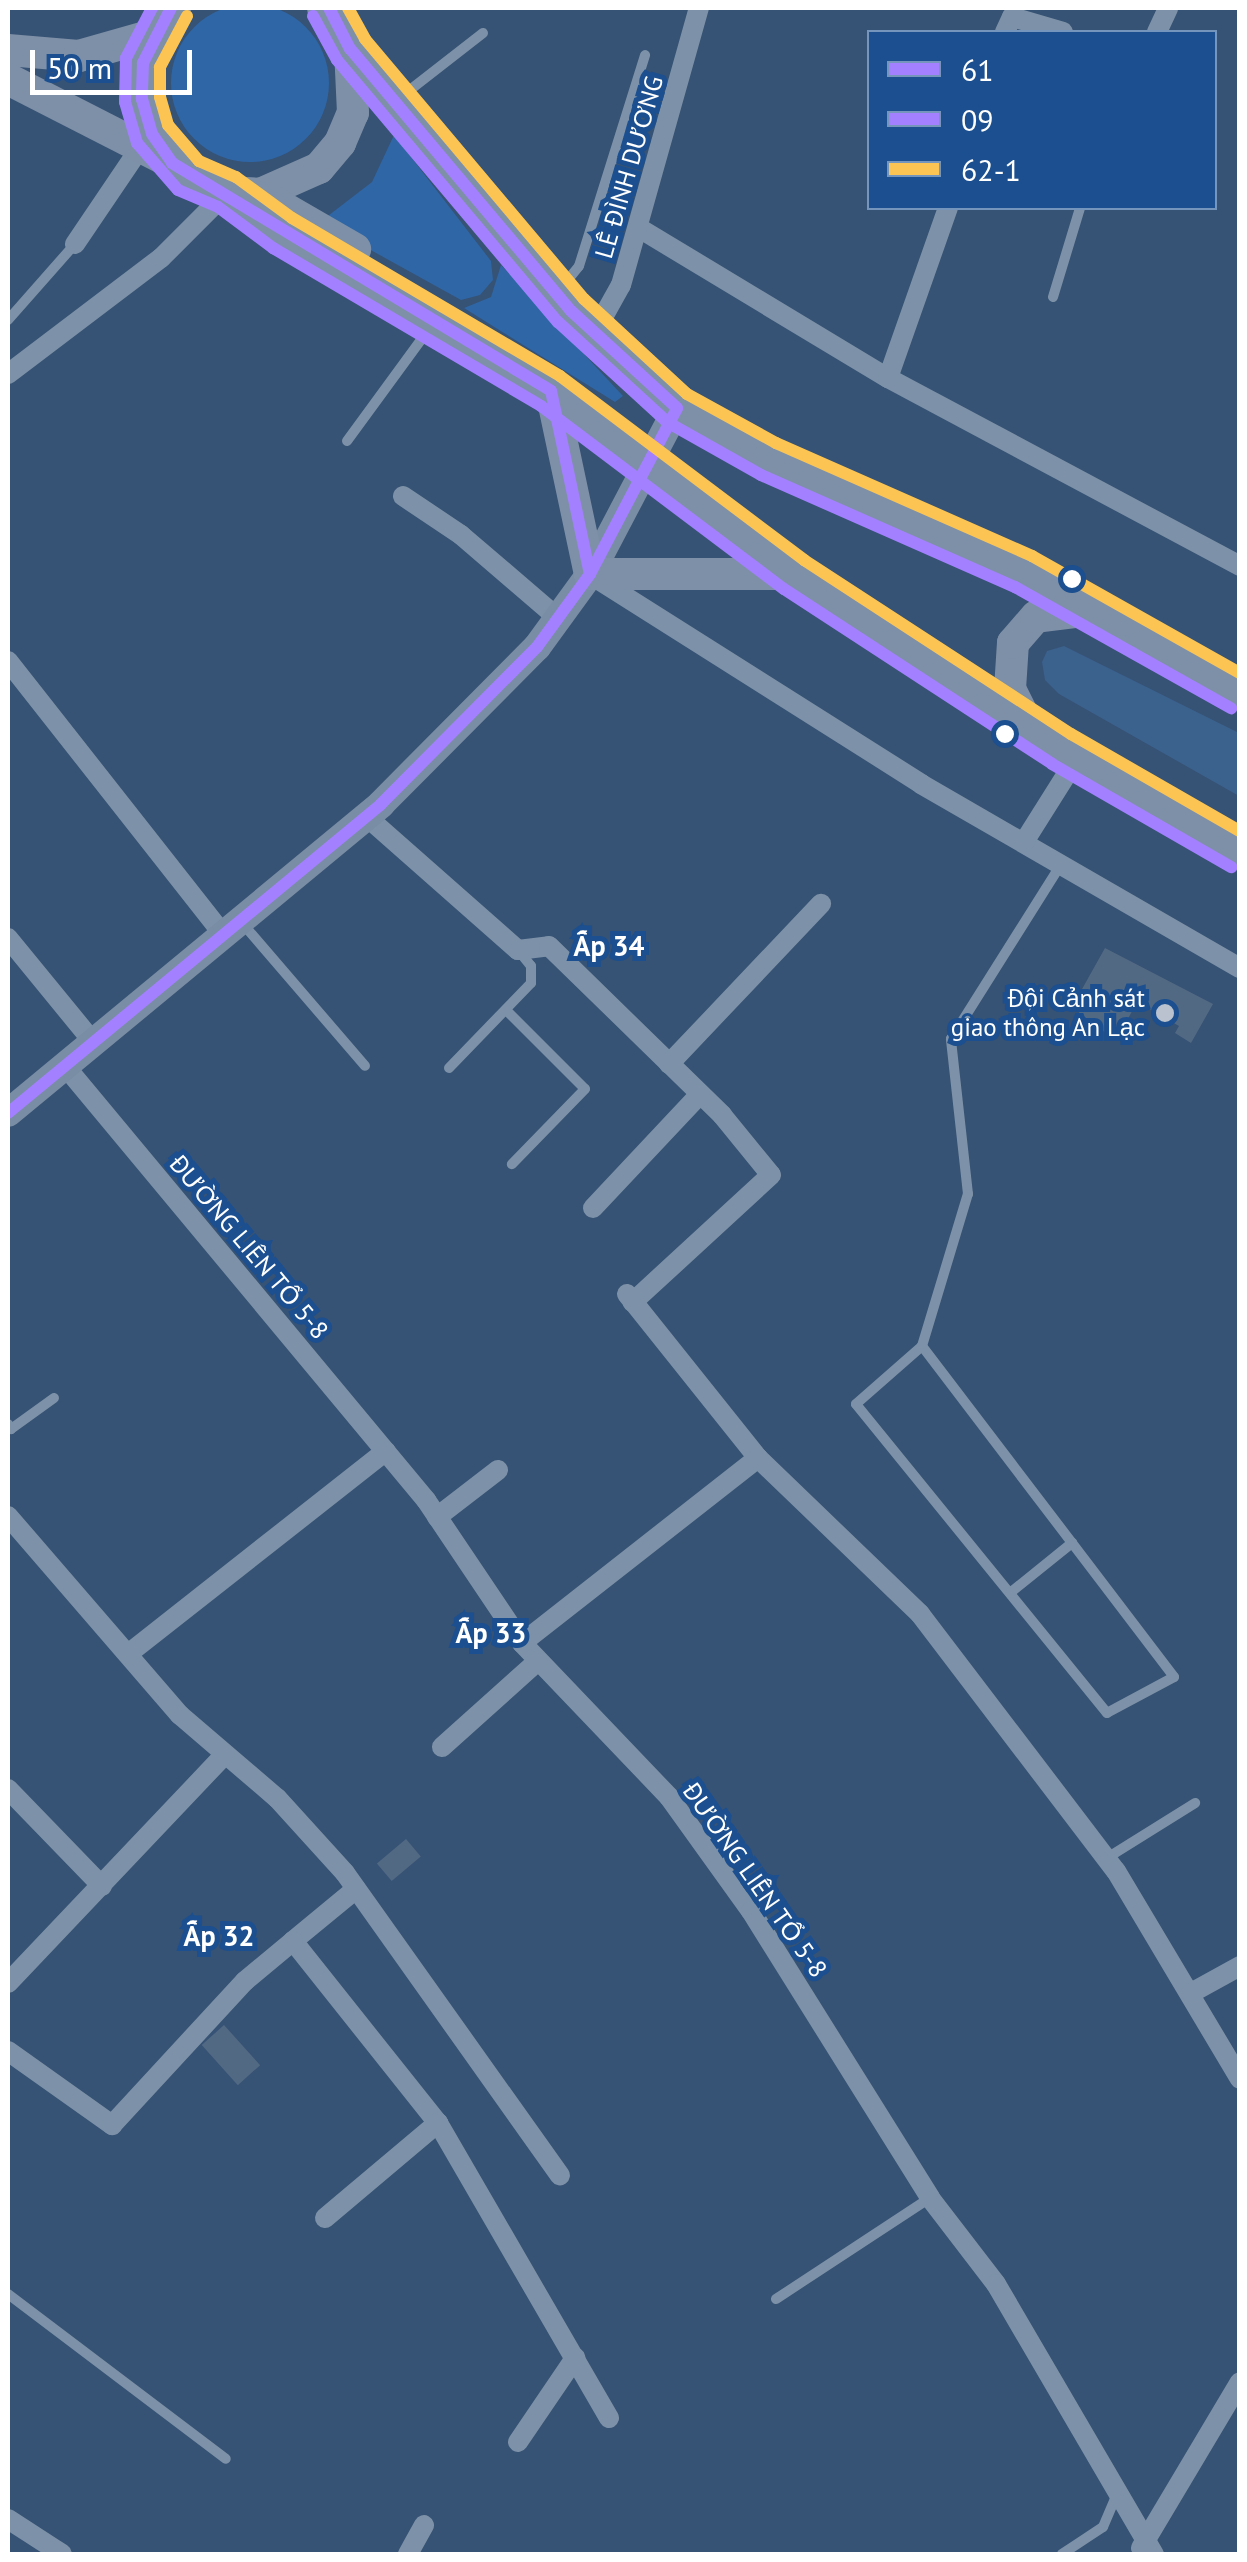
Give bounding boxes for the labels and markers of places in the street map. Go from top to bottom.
unlabelled marker [1062,569,1082,589]
unlabelled marker [995,724,1015,744]
place label: Đội Cảnh sát giao thông An Lạc [950,984,1145,1043]
marker: Đội Cảnh sát giao thông An Lạc [1154,1002,1176,1024]

